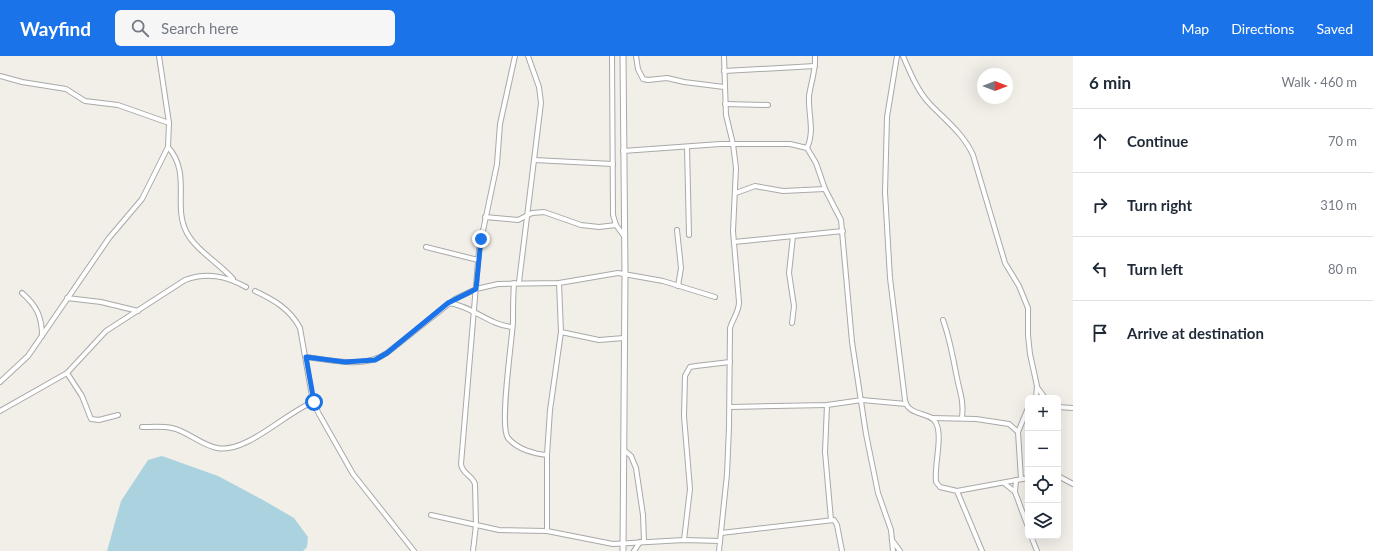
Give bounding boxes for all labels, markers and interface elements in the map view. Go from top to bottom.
search box [115,10,395,46]
text: Wayfind [20,17,91,40]
icon: search [129,17,151,39]
text: Search here [161,19,238,37]
text: Map [1182,20,1209,37]
text: Directions [1231,20,1294,37]
text: Saved [1316,20,1353,37]
north arrow [977,68,1013,104]
text: 6 min [1089,72,1131,93]
text: Walk · 460 m [1281,74,1357,90]
icon: ahead [1089,130,1111,152]
text: Continue [1127,132,1188,150]
text: 70 m [1328,133,1357,149]
icon: right [1089,194,1111,216]
text: Turn right [1127,196,1192,214]
text: 310 m [1320,197,1357,213]
route end [472,230,490,248]
icon: left [1089,258,1111,280]
text: Turn left [1127,260,1183,278]
text: 80 m [1328,261,1357,277]
icon: arrive [1089,322,1111,344]
text: Arrive at destination [1127,324,1264,342]
route start [305,393,323,411]
map controls [1025,395,1061,539]
button: + [1025,395,1061,431]
button: − [1025,431,1061,467]
button: locate [1025,467,1061,503]
button: layers [1025,503,1061,539]

